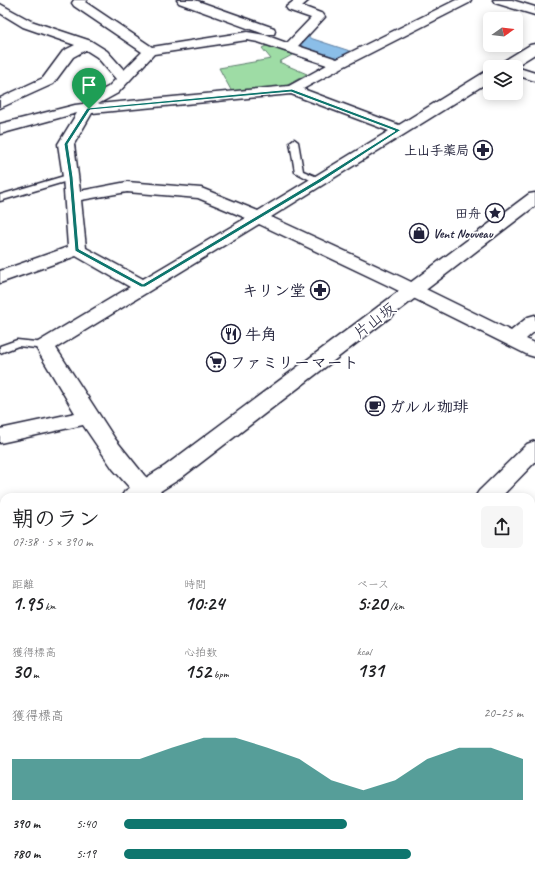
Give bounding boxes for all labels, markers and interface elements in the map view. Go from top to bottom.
north arrow [483,12,523,52]
map controls [483,12,523,100]
button: layers [483,60,523,100]
pin [72,68,106,109]
icon: arrive [78,74,100,96]
pharmacy icon: 上山手薬局 [472,139,494,161]
place label: 上山手薬局 [404,143,469,159]
place icon: 田舟 [484,202,506,224]
place label: 田舟 [455,206,481,222]
shop icon: Vent Nouveau [408,222,430,244]
place label: Vent Nouveau [433,226,494,242]
pharmacy icon: キリン堂 [309,279,331,301]
place label: キリン堂 [242,281,306,301]
street label: 片山坂 [349,298,400,343]
restaurant icon: 牛角 [220,323,242,345]
place label: 牛角 [245,325,277,345]
supermarket icon: ファミリーマート [205,351,227,373]
place label: ファミリーマート [230,353,359,373]
cafe icon: ガルル珈琲 [364,395,386,417]
place label: ガルル珈琲 [389,397,469,417]
text: 朝のラン [12,505,100,533]
button: share [481,506,523,548]
text: 07:38 · 5 × 390 m [12,534,93,550]
text: 距離 [12,577,34,591]
text: 時間 [184,577,206,591]
text: ペース [357,577,389,591]
text: 1.95 [12,591,42,616]
text: 10:24 [184,591,224,616]
text: 5:20 [357,591,387,616]
text: km [42,599,56,613]
text: /km [387,599,404,613]
text: kcal [357,644,371,658]
text: 獲得標高 [12,645,56,659]
text: 心拍数 [184,645,217,659]
text: 131 [357,658,384,683]
text: 30 [12,659,30,684]
text: 152 [184,659,211,684]
text: m [30,667,39,681]
text: bpm [211,667,229,681]
text: 20–25 m [483,705,523,721]
text: 獲得標高 [12,708,64,724]
text: 390 m [12,816,40,832]
text: 5:40 [76,816,96,832]
text: 780 m [12,846,40,862]
text: 5:19 [76,846,96,862]

